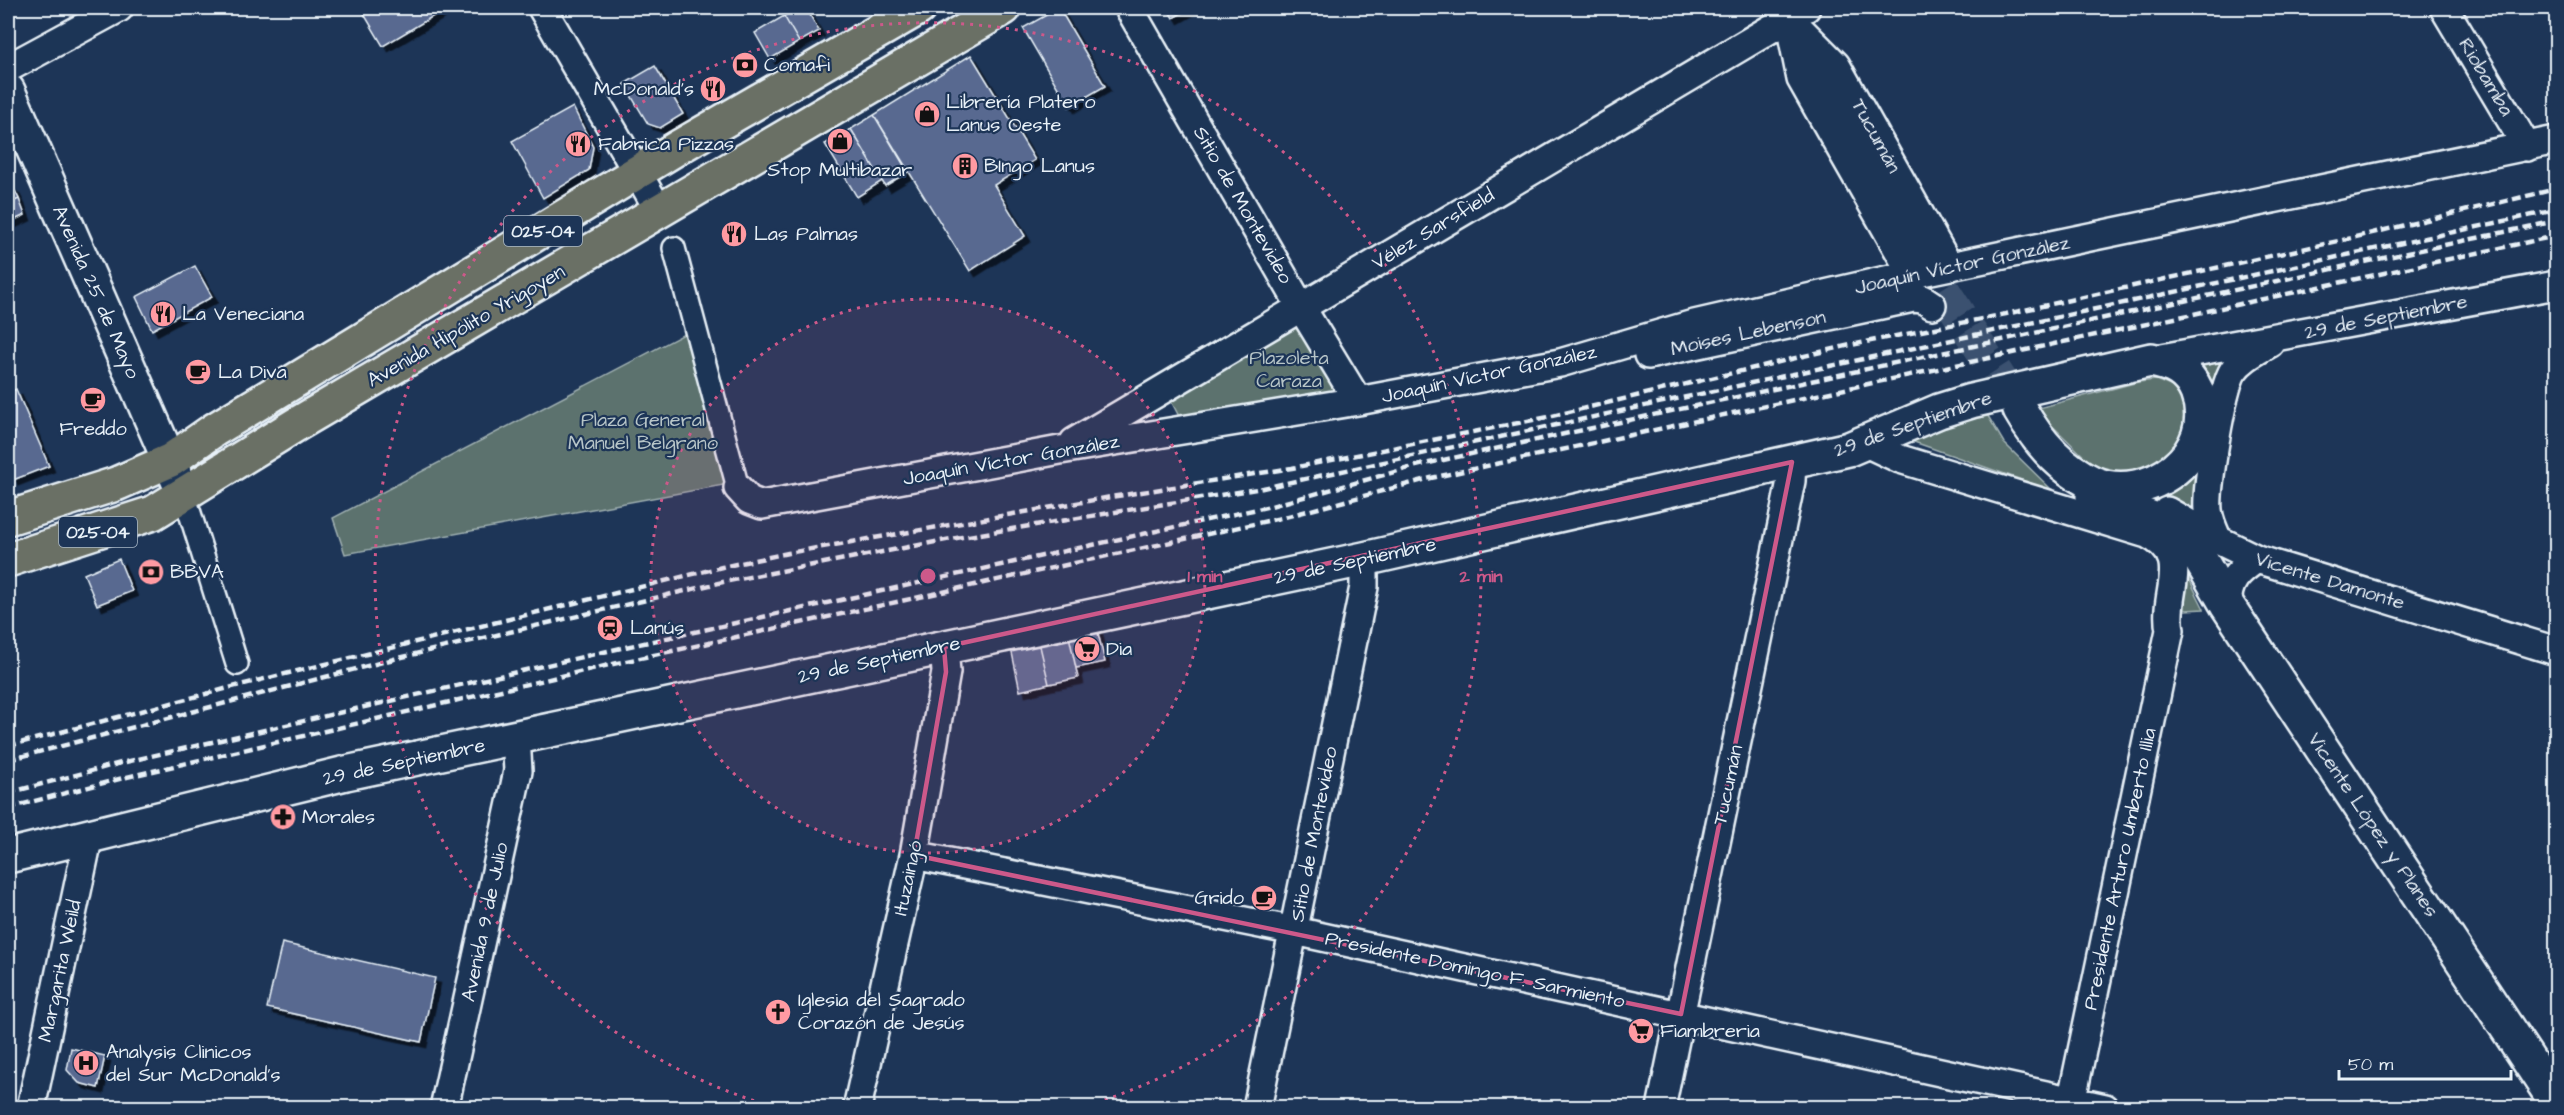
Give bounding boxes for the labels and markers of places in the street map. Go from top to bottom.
bank icon: Comafi [730,50,760,80]
place label: Comafi [764,51,830,79]
restaurant icon: McDonald's [698,74,728,104]
place label: McDonald's [594,75,694,103]
place label: Librería Platero Lanus Oeste [946,88,1095,139]
shop icon: Librería Platero Lanus Oeste [912,99,942,129]
shop icon: Stop Multibazar [825,126,855,156]
restaurant icon: Fabrica Pizzas [563,129,593,159]
place label: Fabrica Pizzas [598,130,734,158]
building icon: BIngo Lanus [950,151,980,181]
place label: BIngo Lanus [984,152,1095,181]
place label: Stop Multibazar [768,156,912,184]
restaurant icon: Las Palmas [719,219,749,249]
place label: Las Palmas [754,220,858,248]
restaurant icon: La Veneciana [148,299,178,329]
place label: La Veneciana [182,300,304,328]
cafe icon: La Diva [183,357,213,387]
place label: La Diva [218,358,287,386]
cafe icon: Freddo [78,385,108,415]
place label: Freddo [59,415,127,443]
bank icon: BBVA [136,557,166,587]
place label: BBVA [170,558,224,586]
centre of rings [918,566,938,586]
station icon: Lanús [595,613,625,643]
place label: Lanús [630,614,684,642]
supermarket icon: Dia [1072,634,1102,664]
place label: Dia [1106,635,1132,663]
pharmacy icon: Morales [268,802,298,832]
place label: Morales [302,803,375,831]
cafe icon: Grido [1249,883,1279,913]
place label: Grido [1195,884,1244,912]
place label: Iglesia del Sagrado Corazón de Jesús [798,986,965,1037]
church icon: Iglesia del Sagrado Corazón de Jesús [763,997,793,1027]
supermarket icon: Fiambreria [1626,1016,1656,1046]
place label: Fiambreria [1660,1017,1760,1045]
place label: Analysis Clinicos del Sur McDonald's [106,1038,281,1089]
hospital icon: Analysis Clinicos del Sur McDonald's [71,1048,101,1078]

